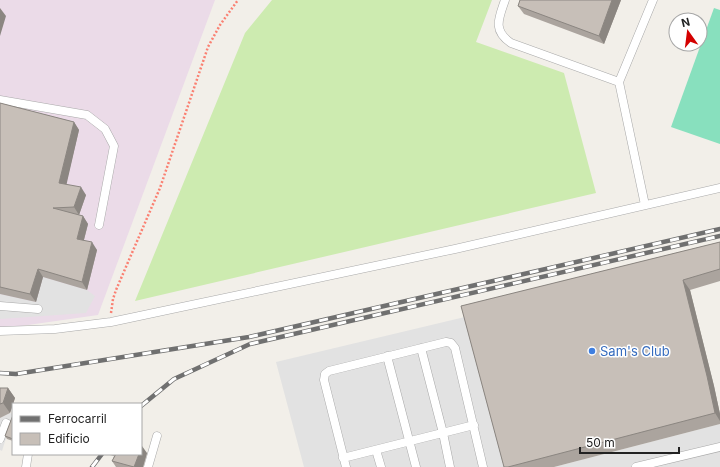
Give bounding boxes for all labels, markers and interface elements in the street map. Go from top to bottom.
north arrow [668,12,708,52]
text: N [680,14,691,30]
place label: Sam's Club [600,343,670,359]
marker: Sam's Club [587,346,597,356]
legend [12,403,142,455]
text: Ferrocarril [48,411,107,426]
scale bar [580,429,679,455]
text: Edificio [48,431,90,446]
text: 50 m [586,435,615,450]

